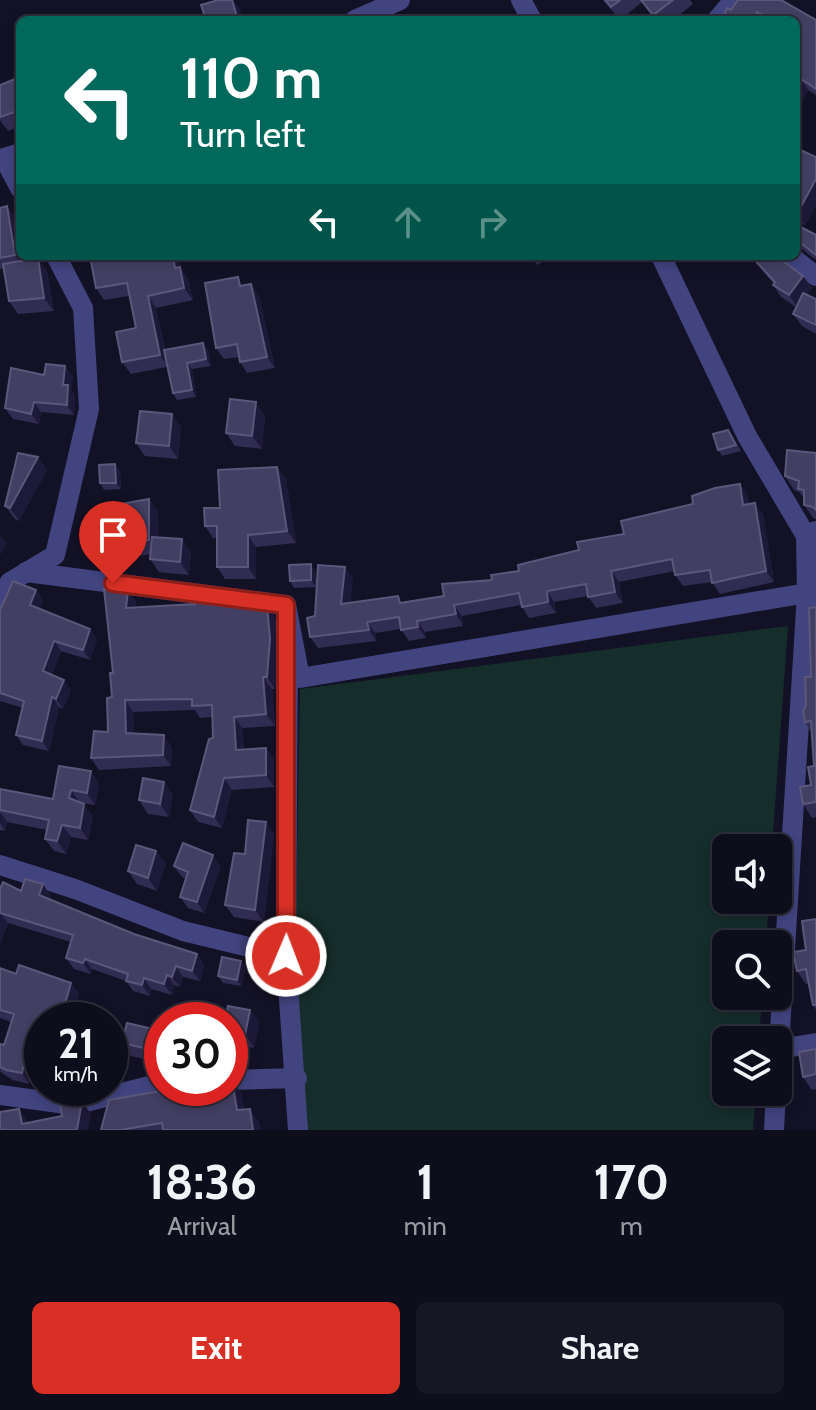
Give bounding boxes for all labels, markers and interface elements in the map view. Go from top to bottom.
text: 110 m [180,44,322,112]
icon: left [48,48,152,152]
text: Turn left [180,112,305,156]
icon: left [302,200,346,244]
icon: ahead [386,200,430,244]
icon: right [470,200,514,244]
pin [79,501,147,583]
icon: arrive [91,513,135,557]
map controls [712,834,792,1106]
button: sound [712,834,792,914]
position arrow [244,914,328,998]
button: search [712,930,792,1010]
speed limit sign: 30 [144,1002,248,1106]
text: 21 [58,1019,94,1068]
button: layers [712,1026,792,1106]
text: km/h [54,1062,98,1086]
text: 18:36 [147,1153,257,1211]
text: 1 [416,1153,434,1211]
text: 170 [594,1153,669,1211]
text: Arrival [167,1210,237,1242]
text: min [404,1210,447,1242]
text: m [620,1210,643,1242]
button: Exit [32,1302,400,1394]
button: Share [416,1302,784,1394]

